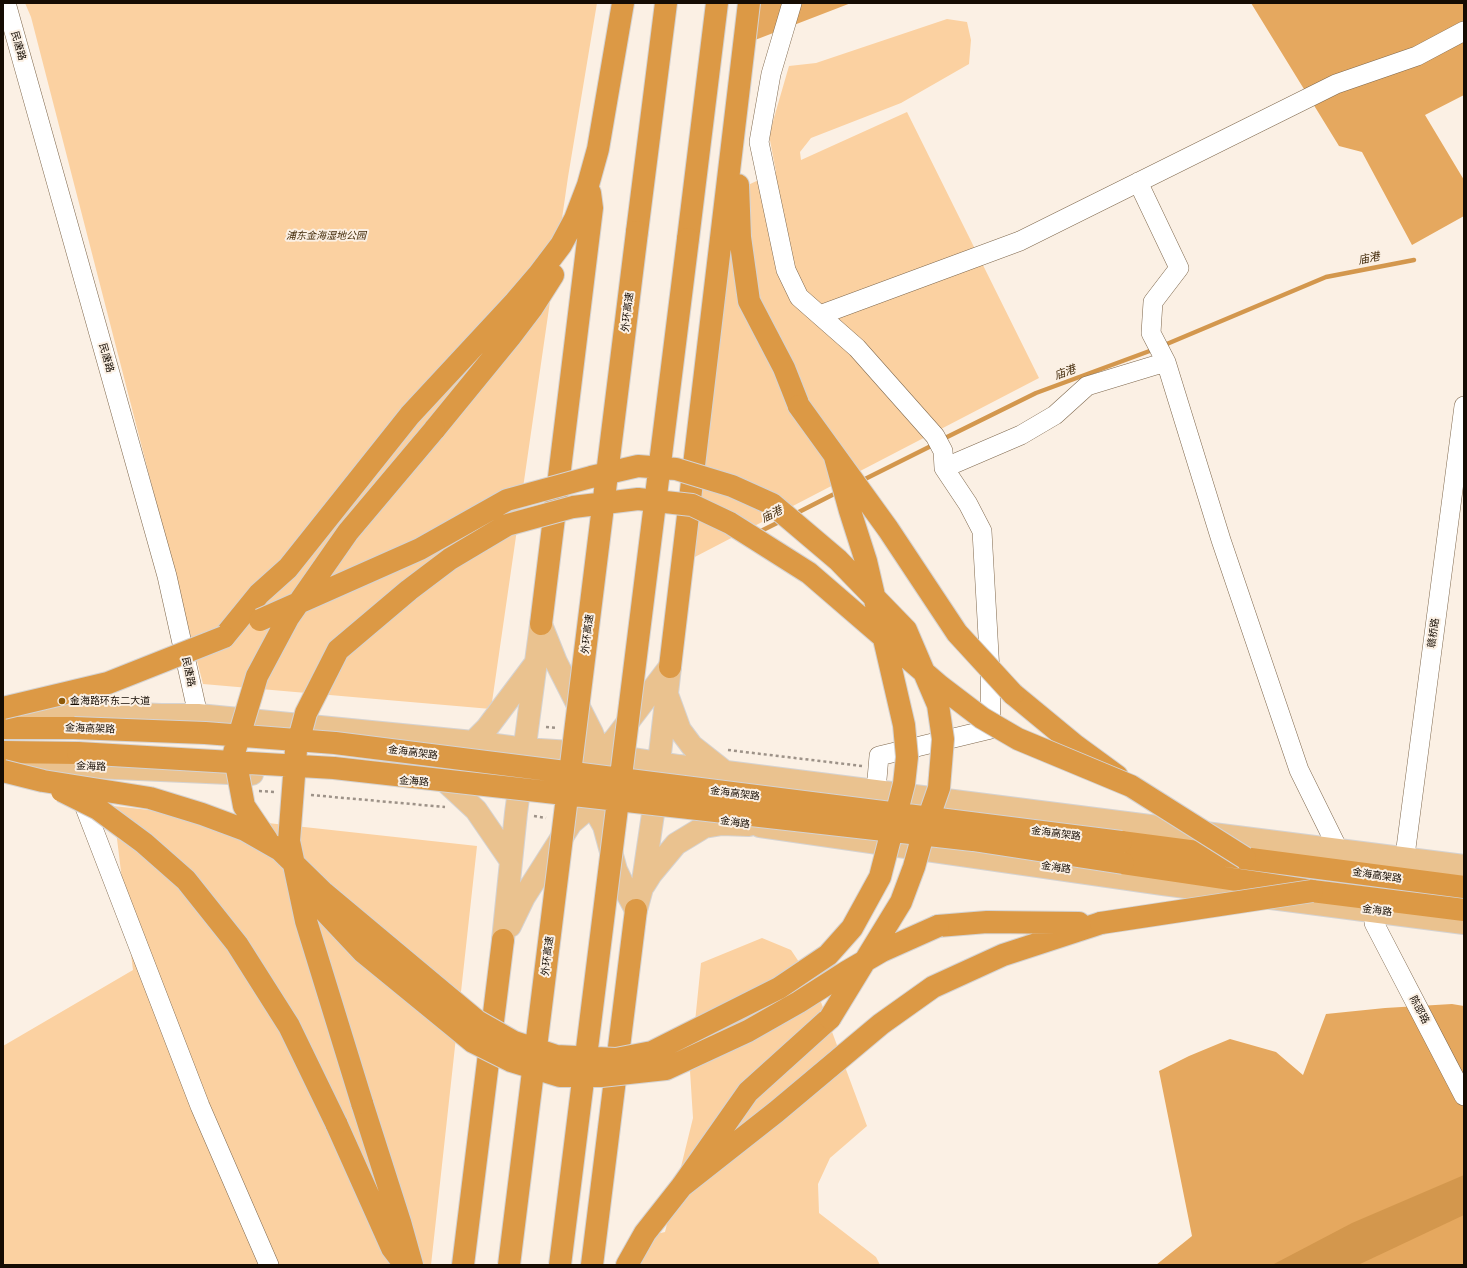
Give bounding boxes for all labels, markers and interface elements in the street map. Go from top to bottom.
street label: 民唐路 [8,30,28,62]
park label: 浦东金海湿地公园 [286,230,366,242]
water label: 庙港 [1357,250,1381,268]
street label: 外环高速 [620,291,636,333]
street label: 民唐路 [96,342,116,374]
water label: 庙港 [1052,363,1078,383]
water label: 庙港 [759,504,785,526]
street label: 外环高速 [580,613,596,655]
street label: 赣桥路 [1426,617,1442,649]
street label: 民唐路 [179,656,197,688]
place label: 金海路环东二大道 [70,695,150,707]
marker: 金海路环东二大道 [57,696,67,706]
street label: 金海高架路 [65,722,115,736]
street label: 金海高架路 [387,744,439,762]
street label: 金海路 [76,760,106,774]
street label: 金海路 [399,775,429,789]
street label: 金海高架路 [709,785,761,803]
street label: 金海路 [719,815,751,831]
street label: 金海高架路 [1030,825,1082,843]
street label: 金海路 [1040,860,1072,876]
street label: 金海高架路 [1351,867,1403,885]
street label: 金海路 [1361,903,1393,919]
street label: 外环高速 [540,935,556,977]
street label: 陈邵路 [1407,994,1431,1026]

